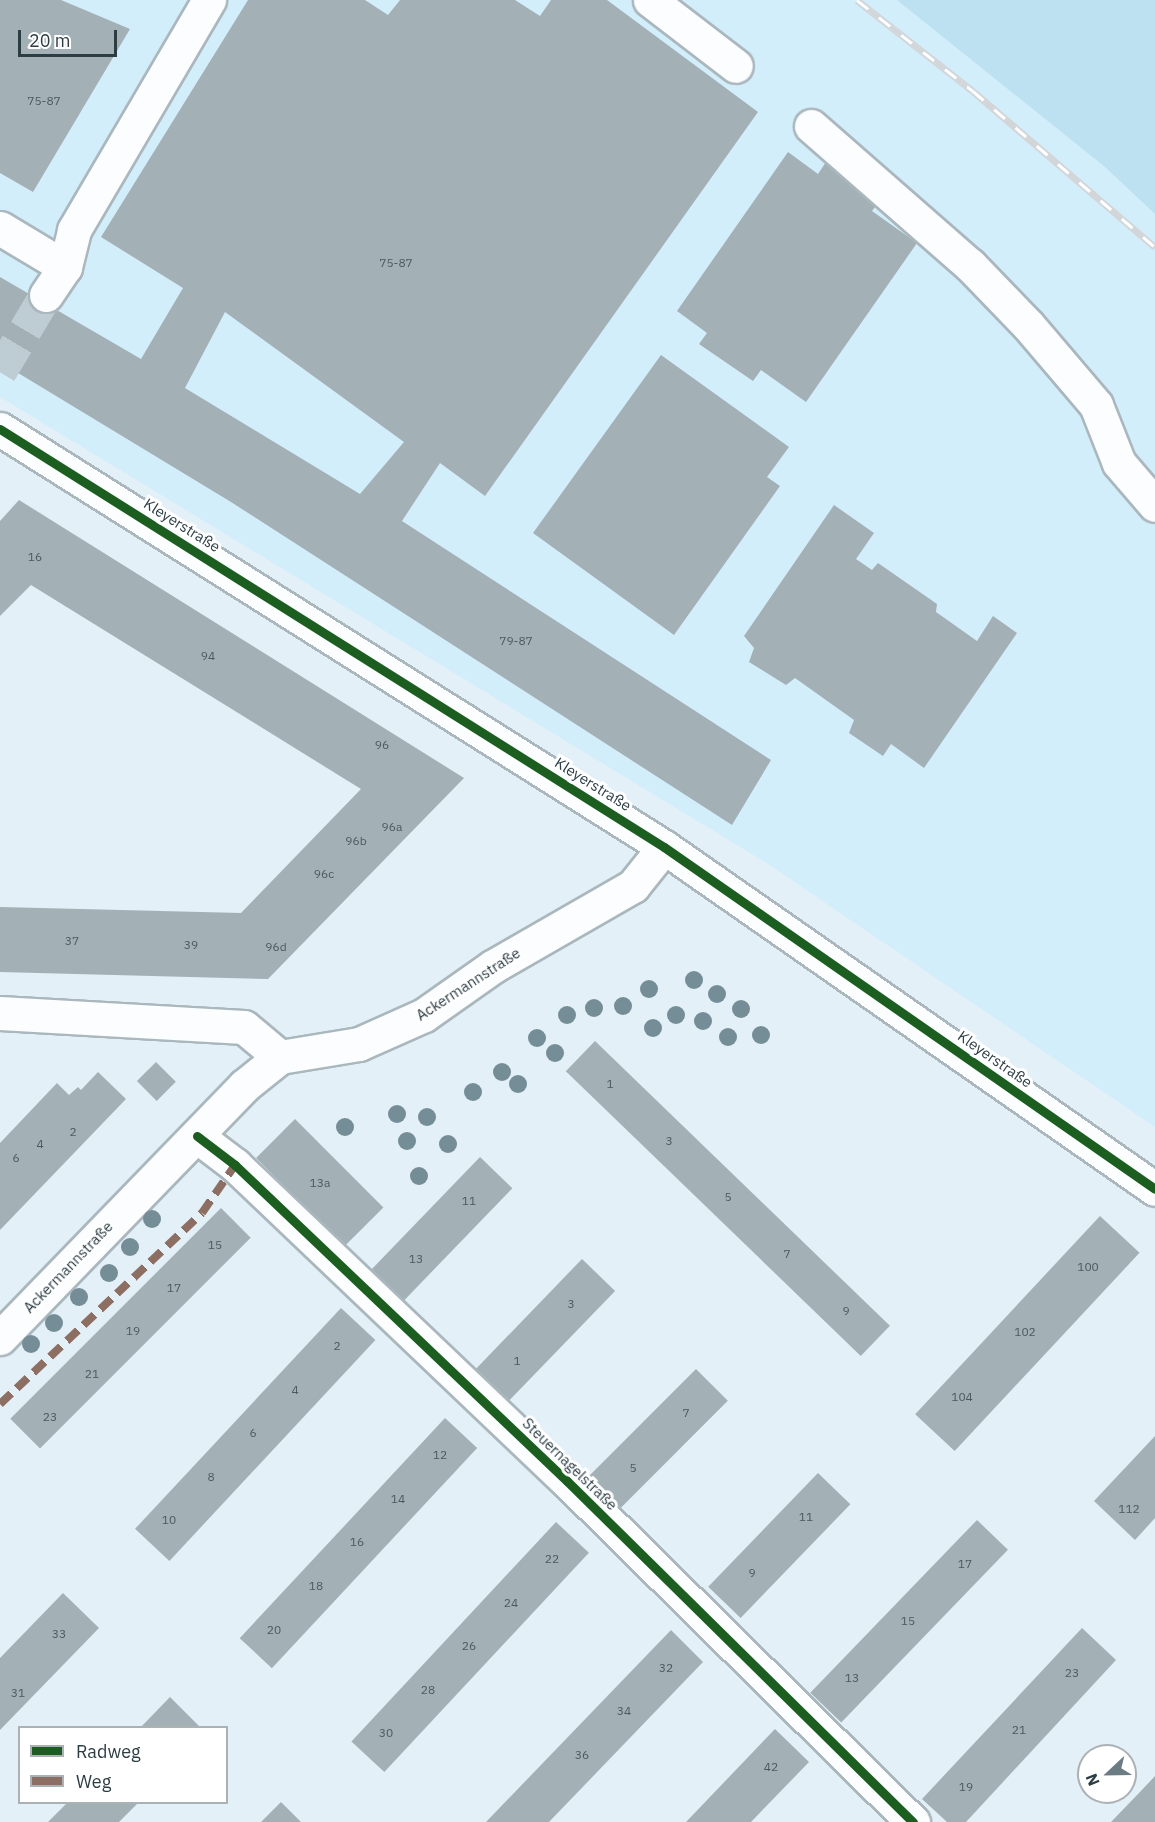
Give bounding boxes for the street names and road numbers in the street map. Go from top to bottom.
street label: Kleyerstraße [140,494,224,556]
street label: Kleyerstraße [551,753,635,815]
street label: Ackermannstraße [413,944,523,1024]
street label: Kleyerstraße [954,1027,1036,1091]
street label: Ackermannstraße [20,1217,116,1317]
street label: Steuernagelstraße [519,1414,621,1514]

